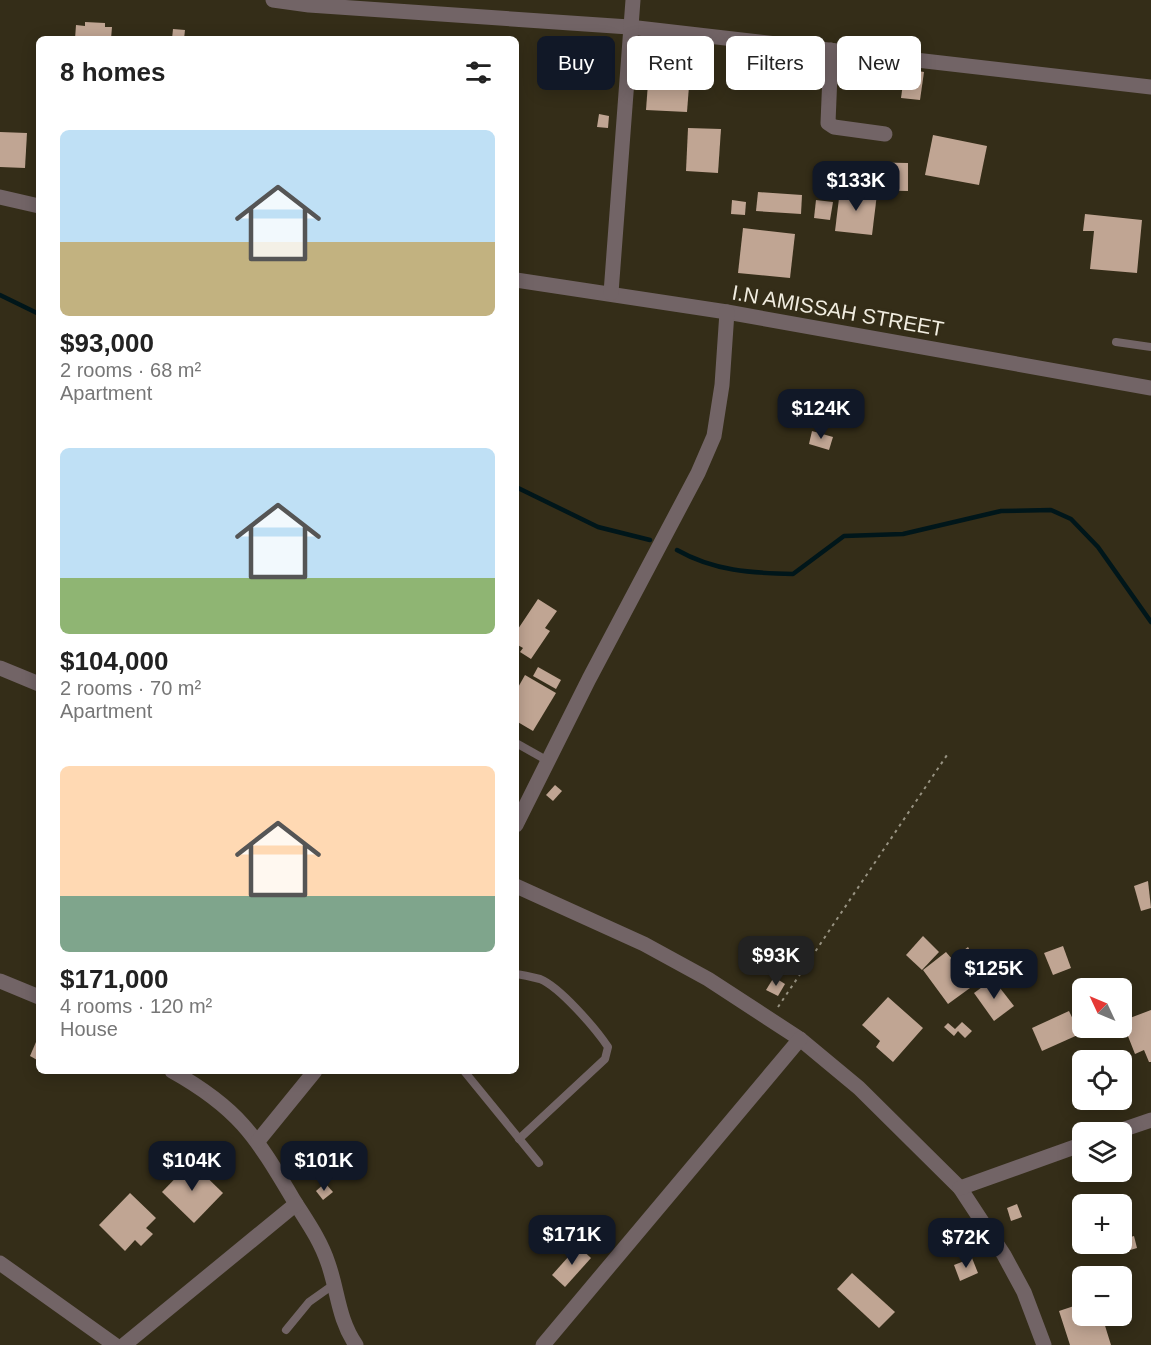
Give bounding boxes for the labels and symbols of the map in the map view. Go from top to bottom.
pin: $133K [814,161,898,212]
street label: I.N AMISSAH STREET [730,281,946,341]
pin: $124K [779,389,863,440]
pin: $93K [740,936,812,987]
pin: $125K [952,949,1036,1000]
north arrow [1072,978,1132,1038]
pin: $104K [150,1141,234,1192]
pin: $101K [282,1141,366,1192]
pin: $171K [530,1215,614,1266]
pin: $72K [930,1218,1002,1269]

